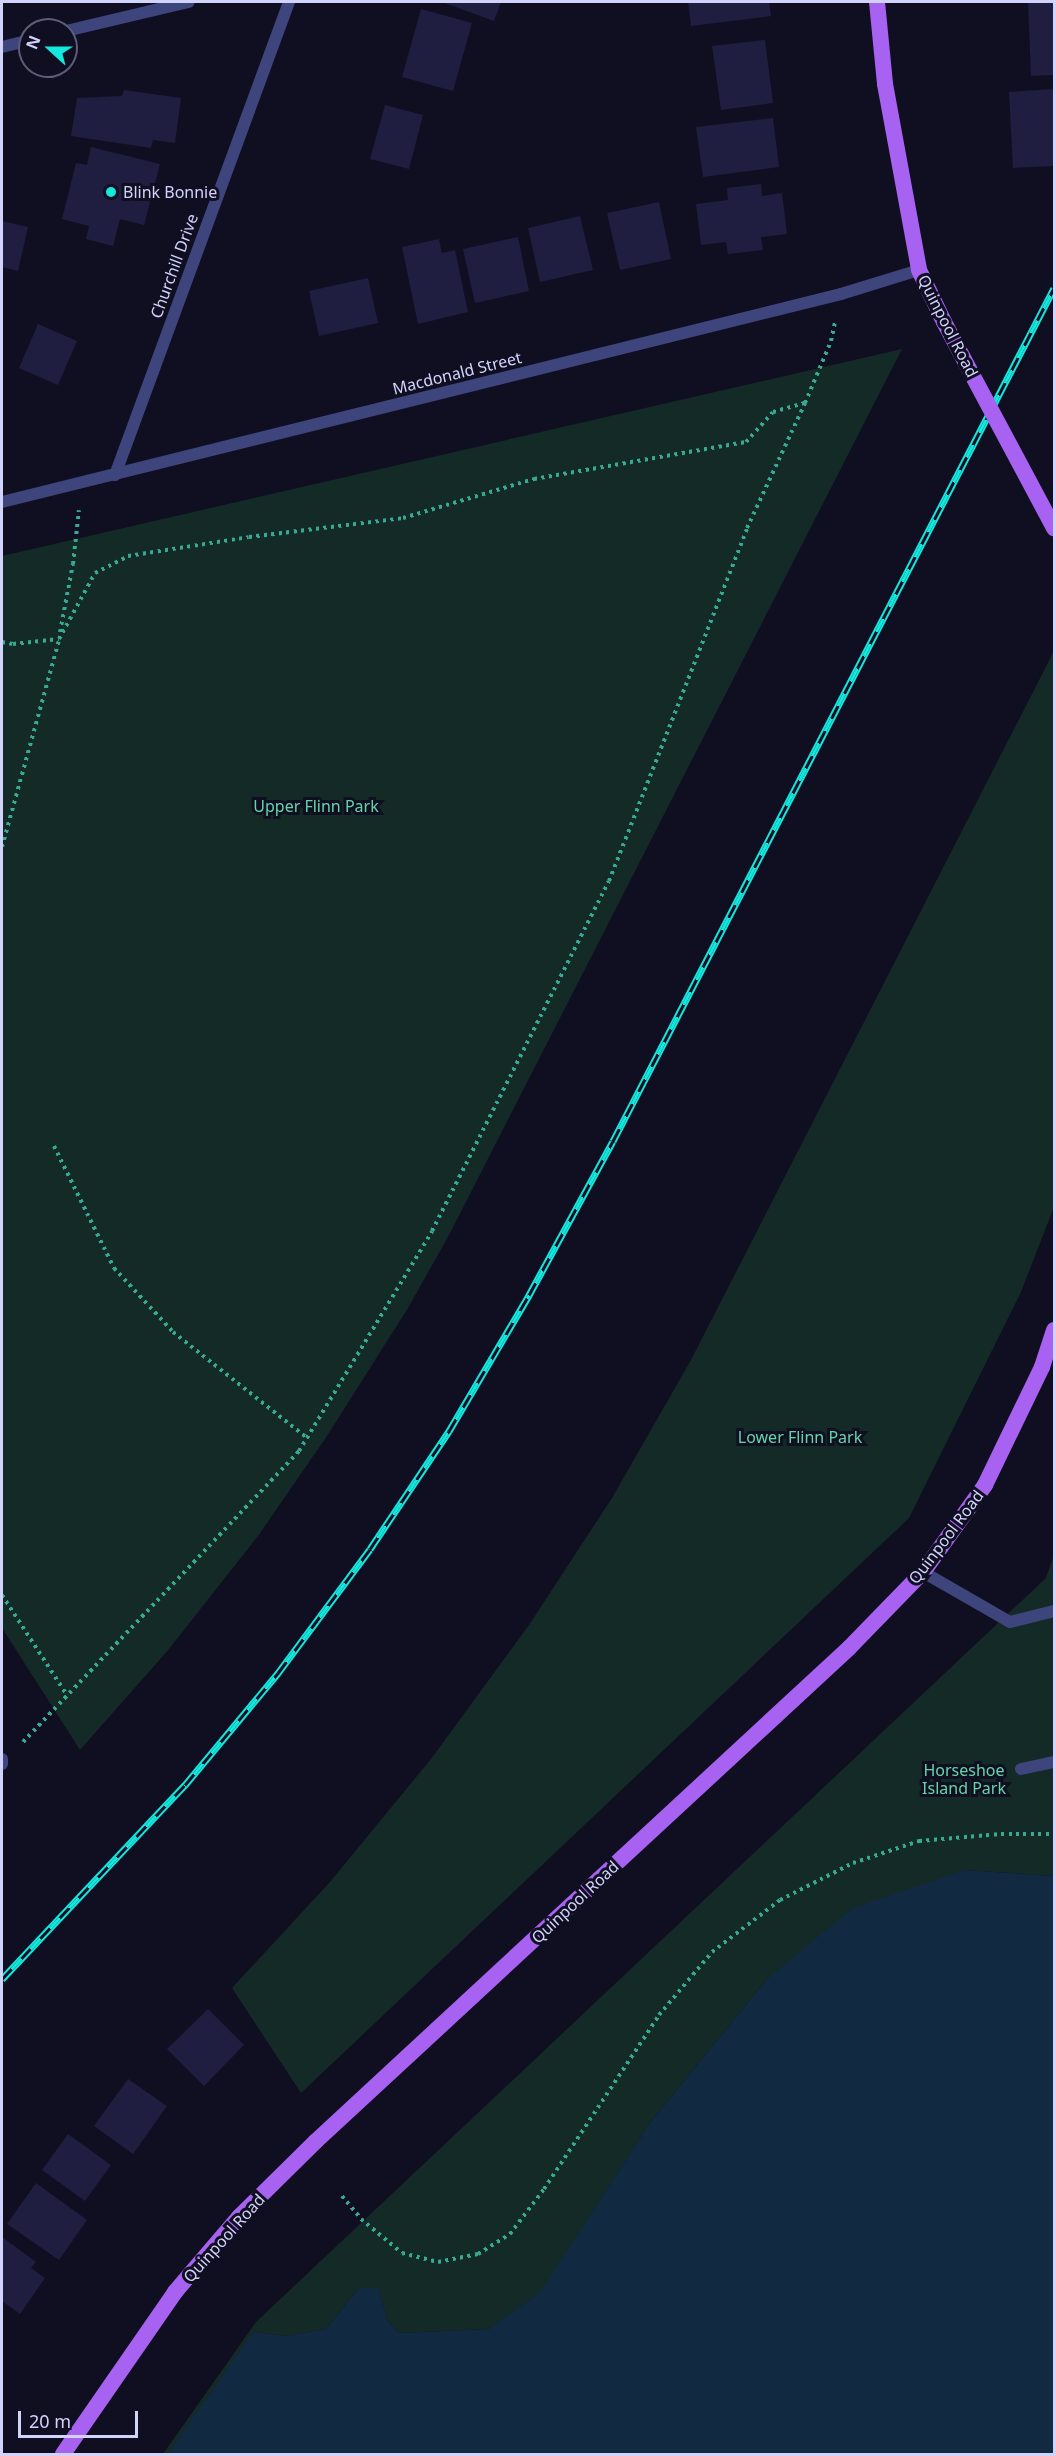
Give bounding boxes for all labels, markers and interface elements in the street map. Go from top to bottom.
north arrow [18,18,78,78]
text: N [20,32,46,52]
place label: Blink Bonnie [123,182,217,202]
marker: Blink Bonnie [104,185,118,199]
street label: Churchill Drive [146,211,202,321]
street label: Quinpool Road [914,272,982,380]
street label: Macdonald Street [390,348,524,398]
park label: Upper Flinn Park [253,796,379,816]
park label: Lower Flinn Park [738,1427,862,1447]
street label: Quinpool Road [905,1486,987,1588]
park label: Horseshoe Island Park [922,1760,1006,1798]
street label: Quinpool Road [527,1857,623,1947]
street label: Quinpool Road [179,2190,269,2286]
scale bar [21,2399,141,2437]
text: 20 m [29,2409,71,2433]

